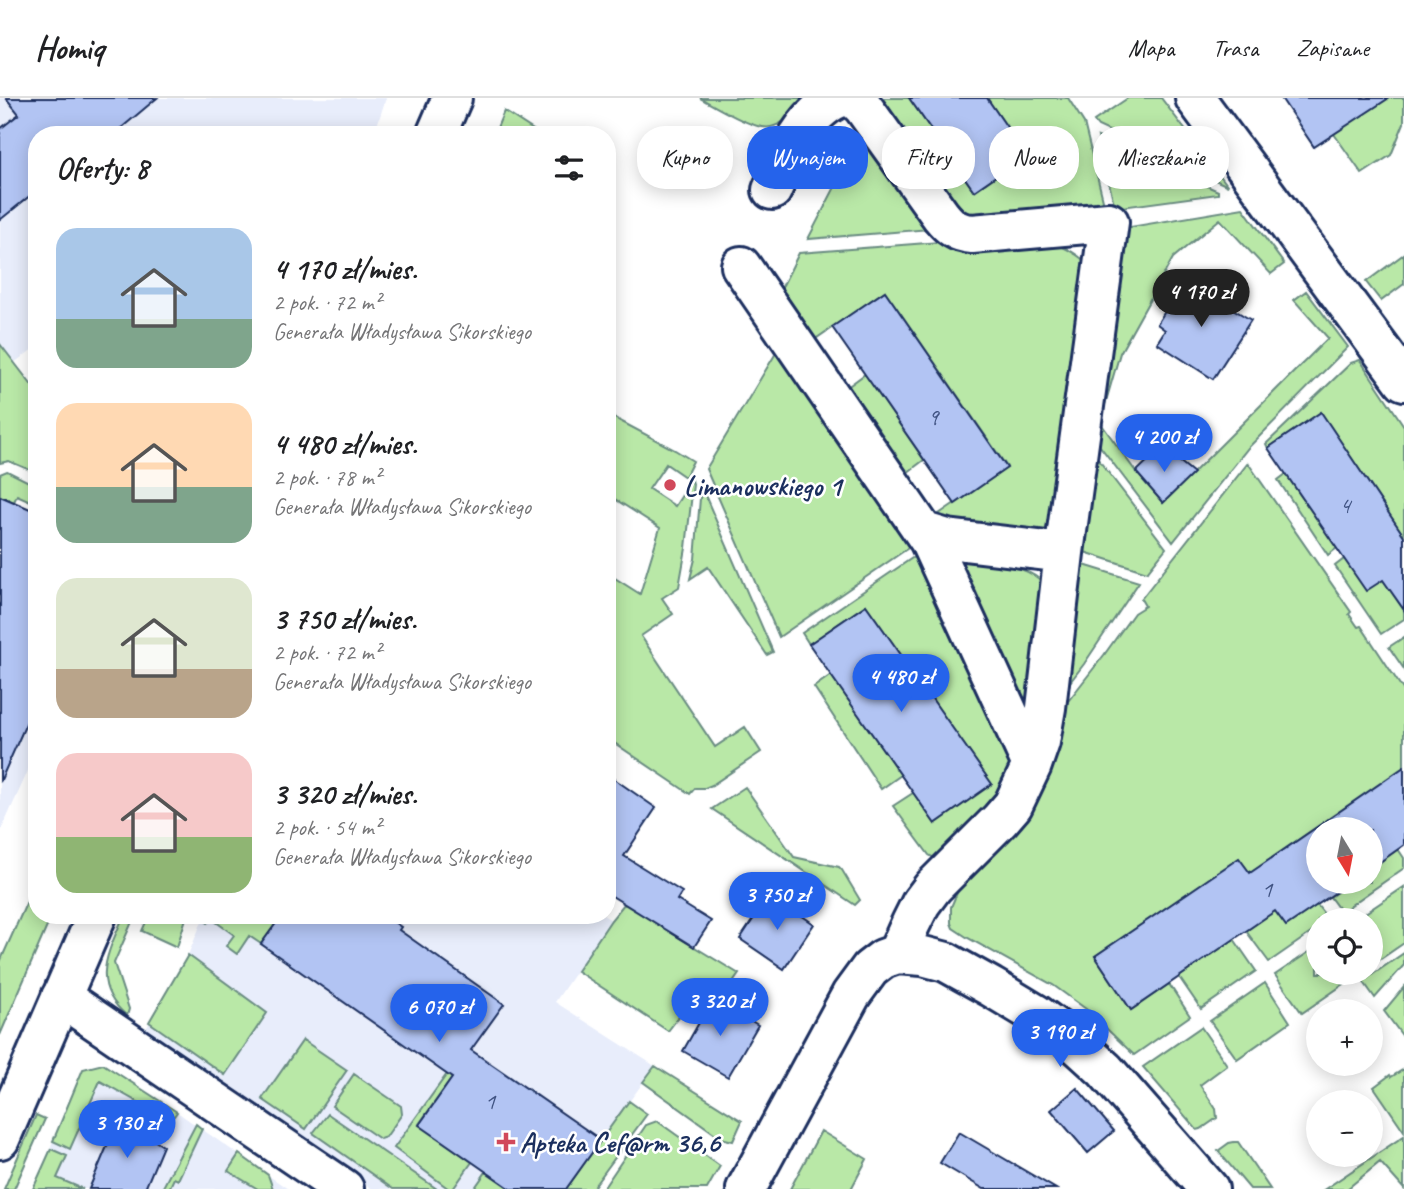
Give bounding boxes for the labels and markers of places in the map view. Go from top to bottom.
pin: 4 170 zł [1129,270,1273,329]
pin: 4 200 zł [1092,414,1236,474]
place label: Limanowskiego 1 [684,468,845,503]
marker: Limanowskiego 1 [662,477,678,493]
pin: 4 480 zł [829,654,973,714]
pin: 3 750 zł [705,872,849,932]
pin: 3 320 zł [648,978,792,1038]
pin: 6 070 zł [367,984,511,1044]
pin: 3 190 zł [988,1010,1132,1069]
pin: 3 130 zł [55,1100,199,1160]
place label: Apteka Cef@rm 36,6 [520,1125,722,1160]
marker: Apteka Cef@rm 36,6 [498,1134,514,1150]

